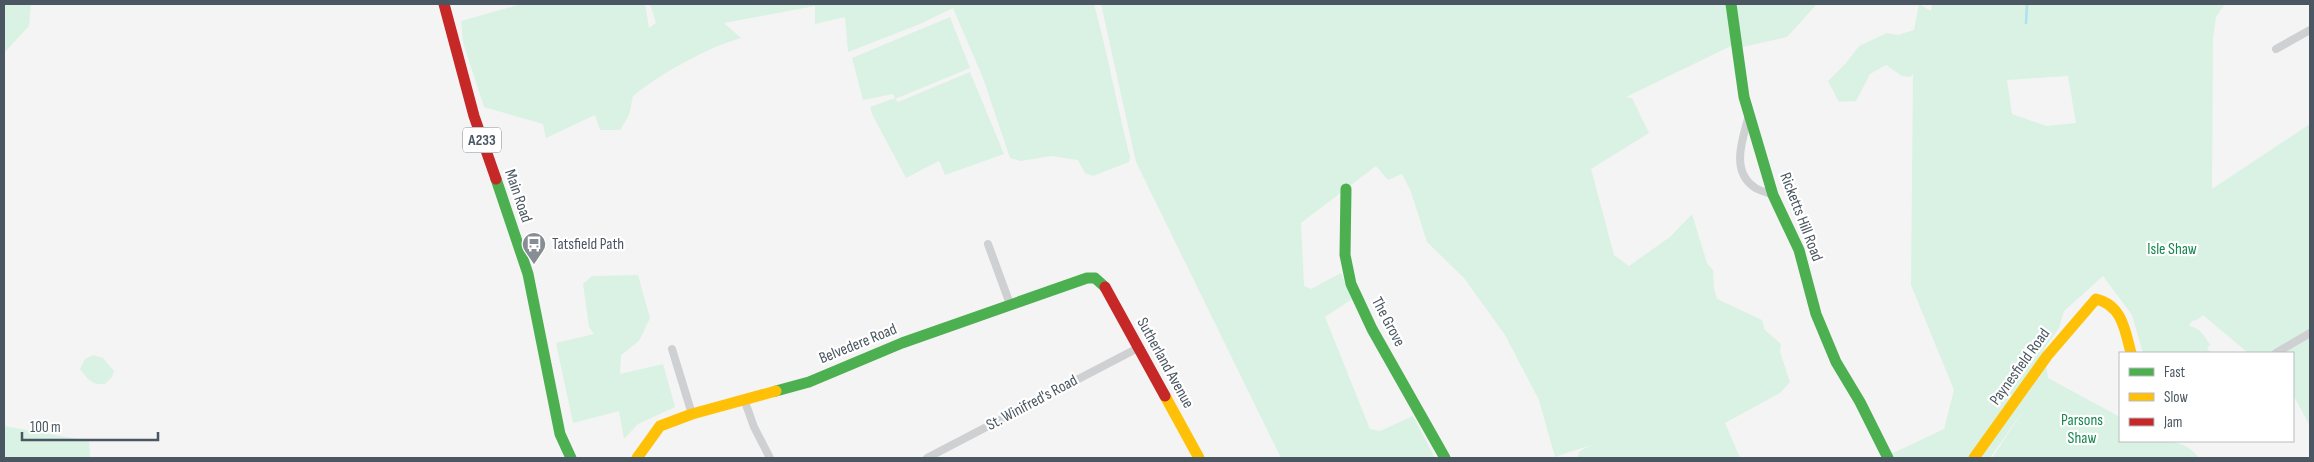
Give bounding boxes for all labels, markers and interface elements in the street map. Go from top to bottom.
road number: A233 [463,128,501,152]
street label: Main Road [500,167,536,225]
street label: Ricketts Hill Road [1775,170,1827,264]
bus stop icon: Tatsfield Path [521,231,547,265]
place label: Tatsfield Path [552,235,624,254]
park label: Isle Shaw [2147,240,2197,259]
street label: The Grove [1367,294,1409,350]
street label: Sutherland Avenue [1132,314,1198,412]
street label: Belvedere Road [816,320,900,368]
street label: Paynesfield Road [1986,325,2054,409]
legend [2119,352,2294,442]
text: Fast [2164,363,2186,382]
street label: St. Winifred's Road [983,371,1081,435]
text: Slow [2164,388,2188,407]
scale bar [22,410,159,442]
park label: Parsons Shaw [2061,411,2103,448]
text: Jam [2163,413,2182,432]
text: 100 m [30,418,61,437]

